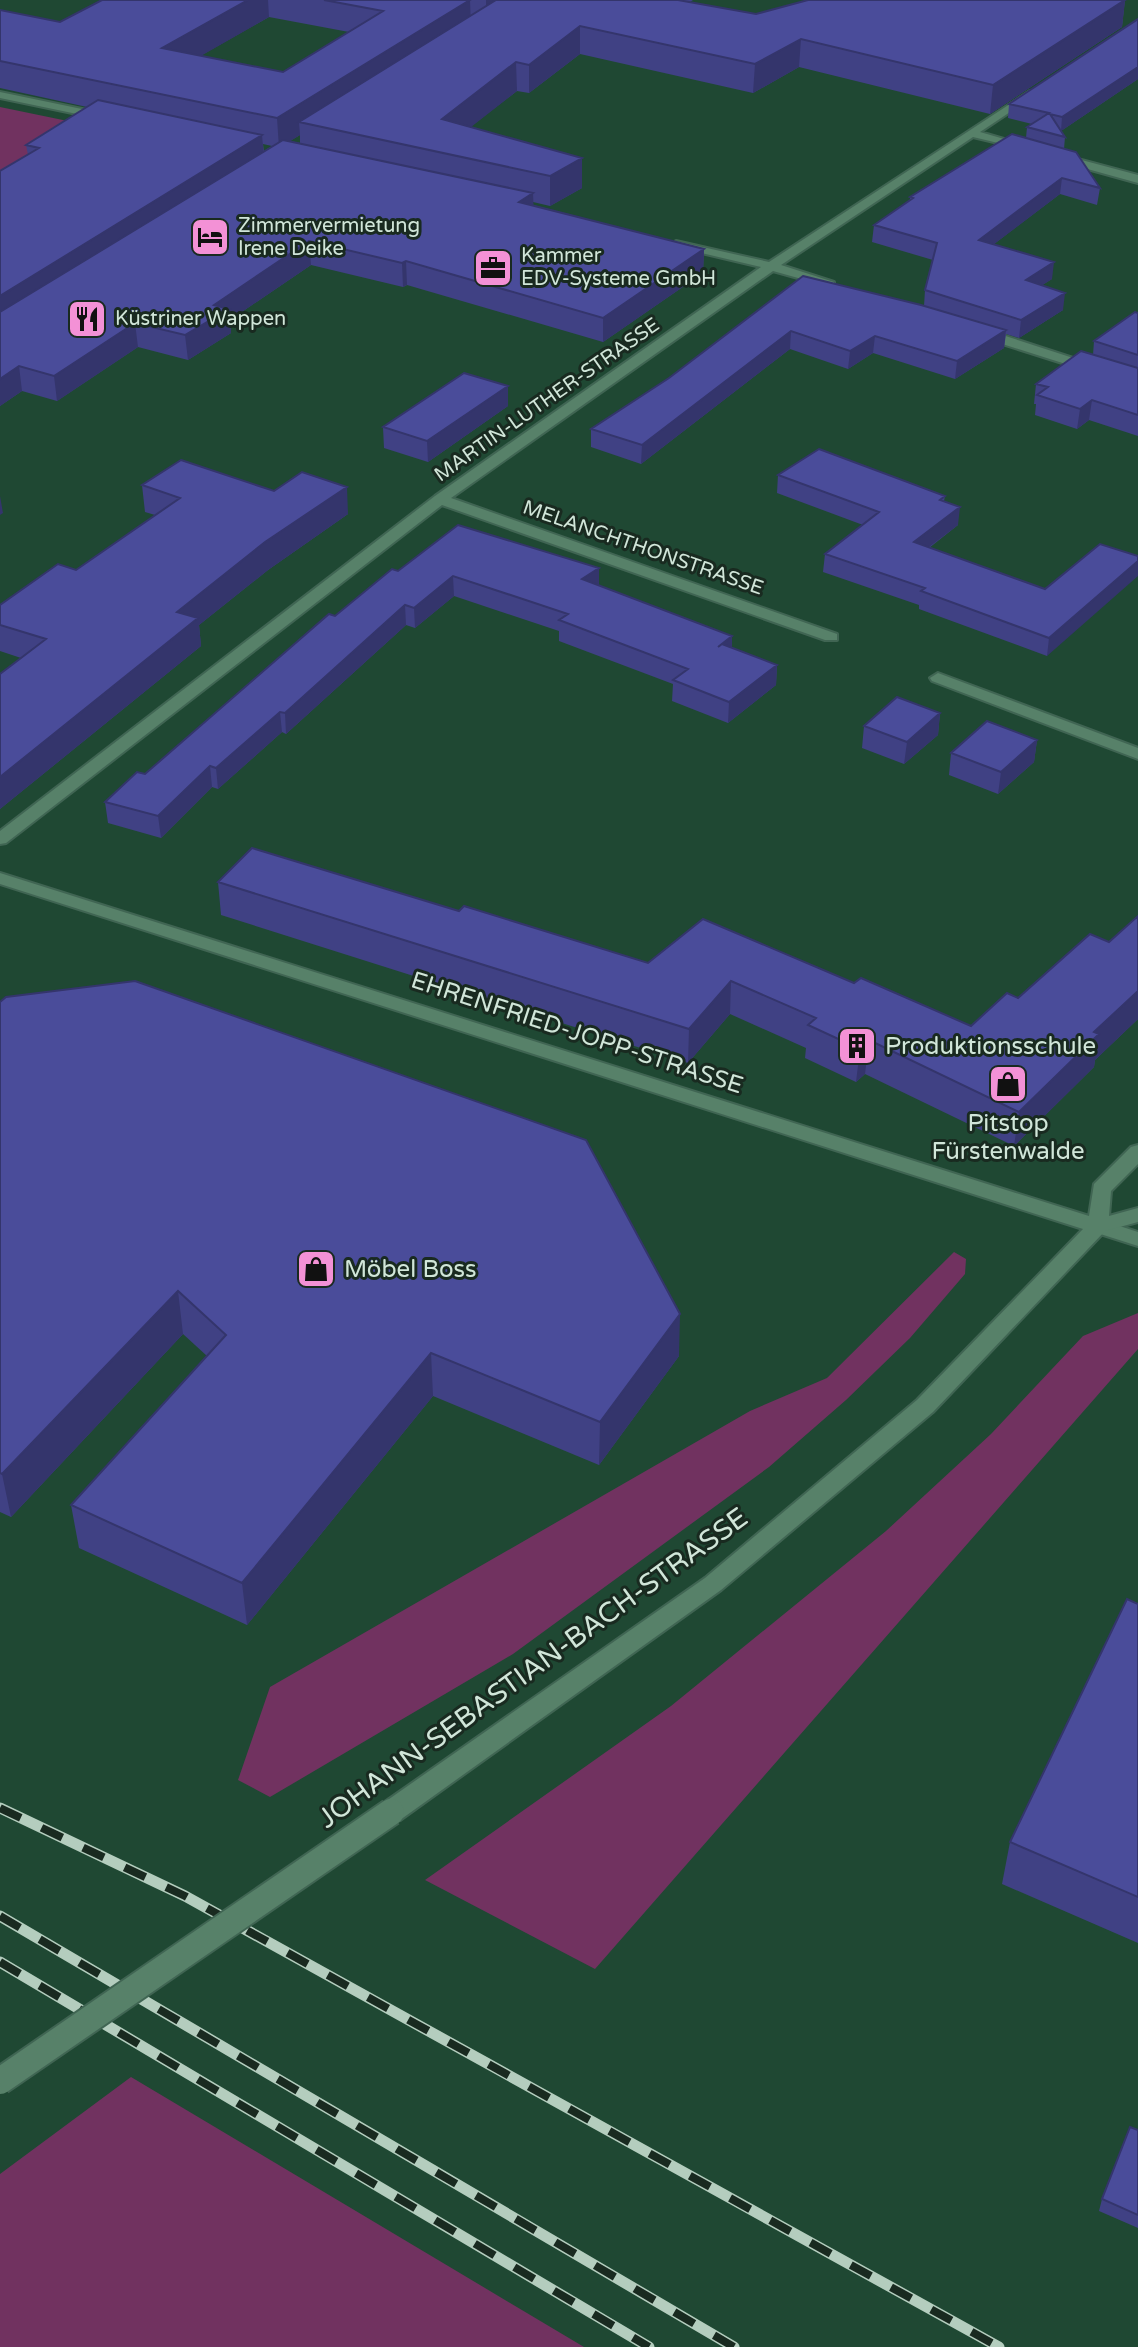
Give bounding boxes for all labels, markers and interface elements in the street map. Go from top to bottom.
place label: Zimmervermietung Irene Deike [238,214,420,261]
hotel icon: Zimmervermietung Irene Deike [189,216,231,258]
place label: Kammer EDV-Systeme GmbH [521,244,716,291]
office icon: Kammer EDV-Systeme GmbH [472,247,514,289]
restaurant icon: Küstriner Wappen [66,298,108,340]
place label: Küstriner Wappen [115,307,286,331]
street label: MARTIN-LUTHER-STRASSE [430,313,664,487]
street label: MELANCHTHONSTRASSE [519,495,767,601]
street label: EHRENFRIED-JOPP-STRASSE [407,966,747,1100]
building icon: Produktionsschule [836,1025,878,1067]
place label: Produktionsschule [885,1032,1096,1061]
shop icon: Pitstop Fürstenwalde [987,1063,1029,1105]
place label: Pitstop Fürstenwalde [931,1109,1085,1166]
shop icon: Möbel Boss [295,1248,337,1290]
place label: Möbel Boss [344,1255,477,1284]
street label: JOHANN-SEBASTIAN-BACH-STRASSE [311,1501,755,1835]

